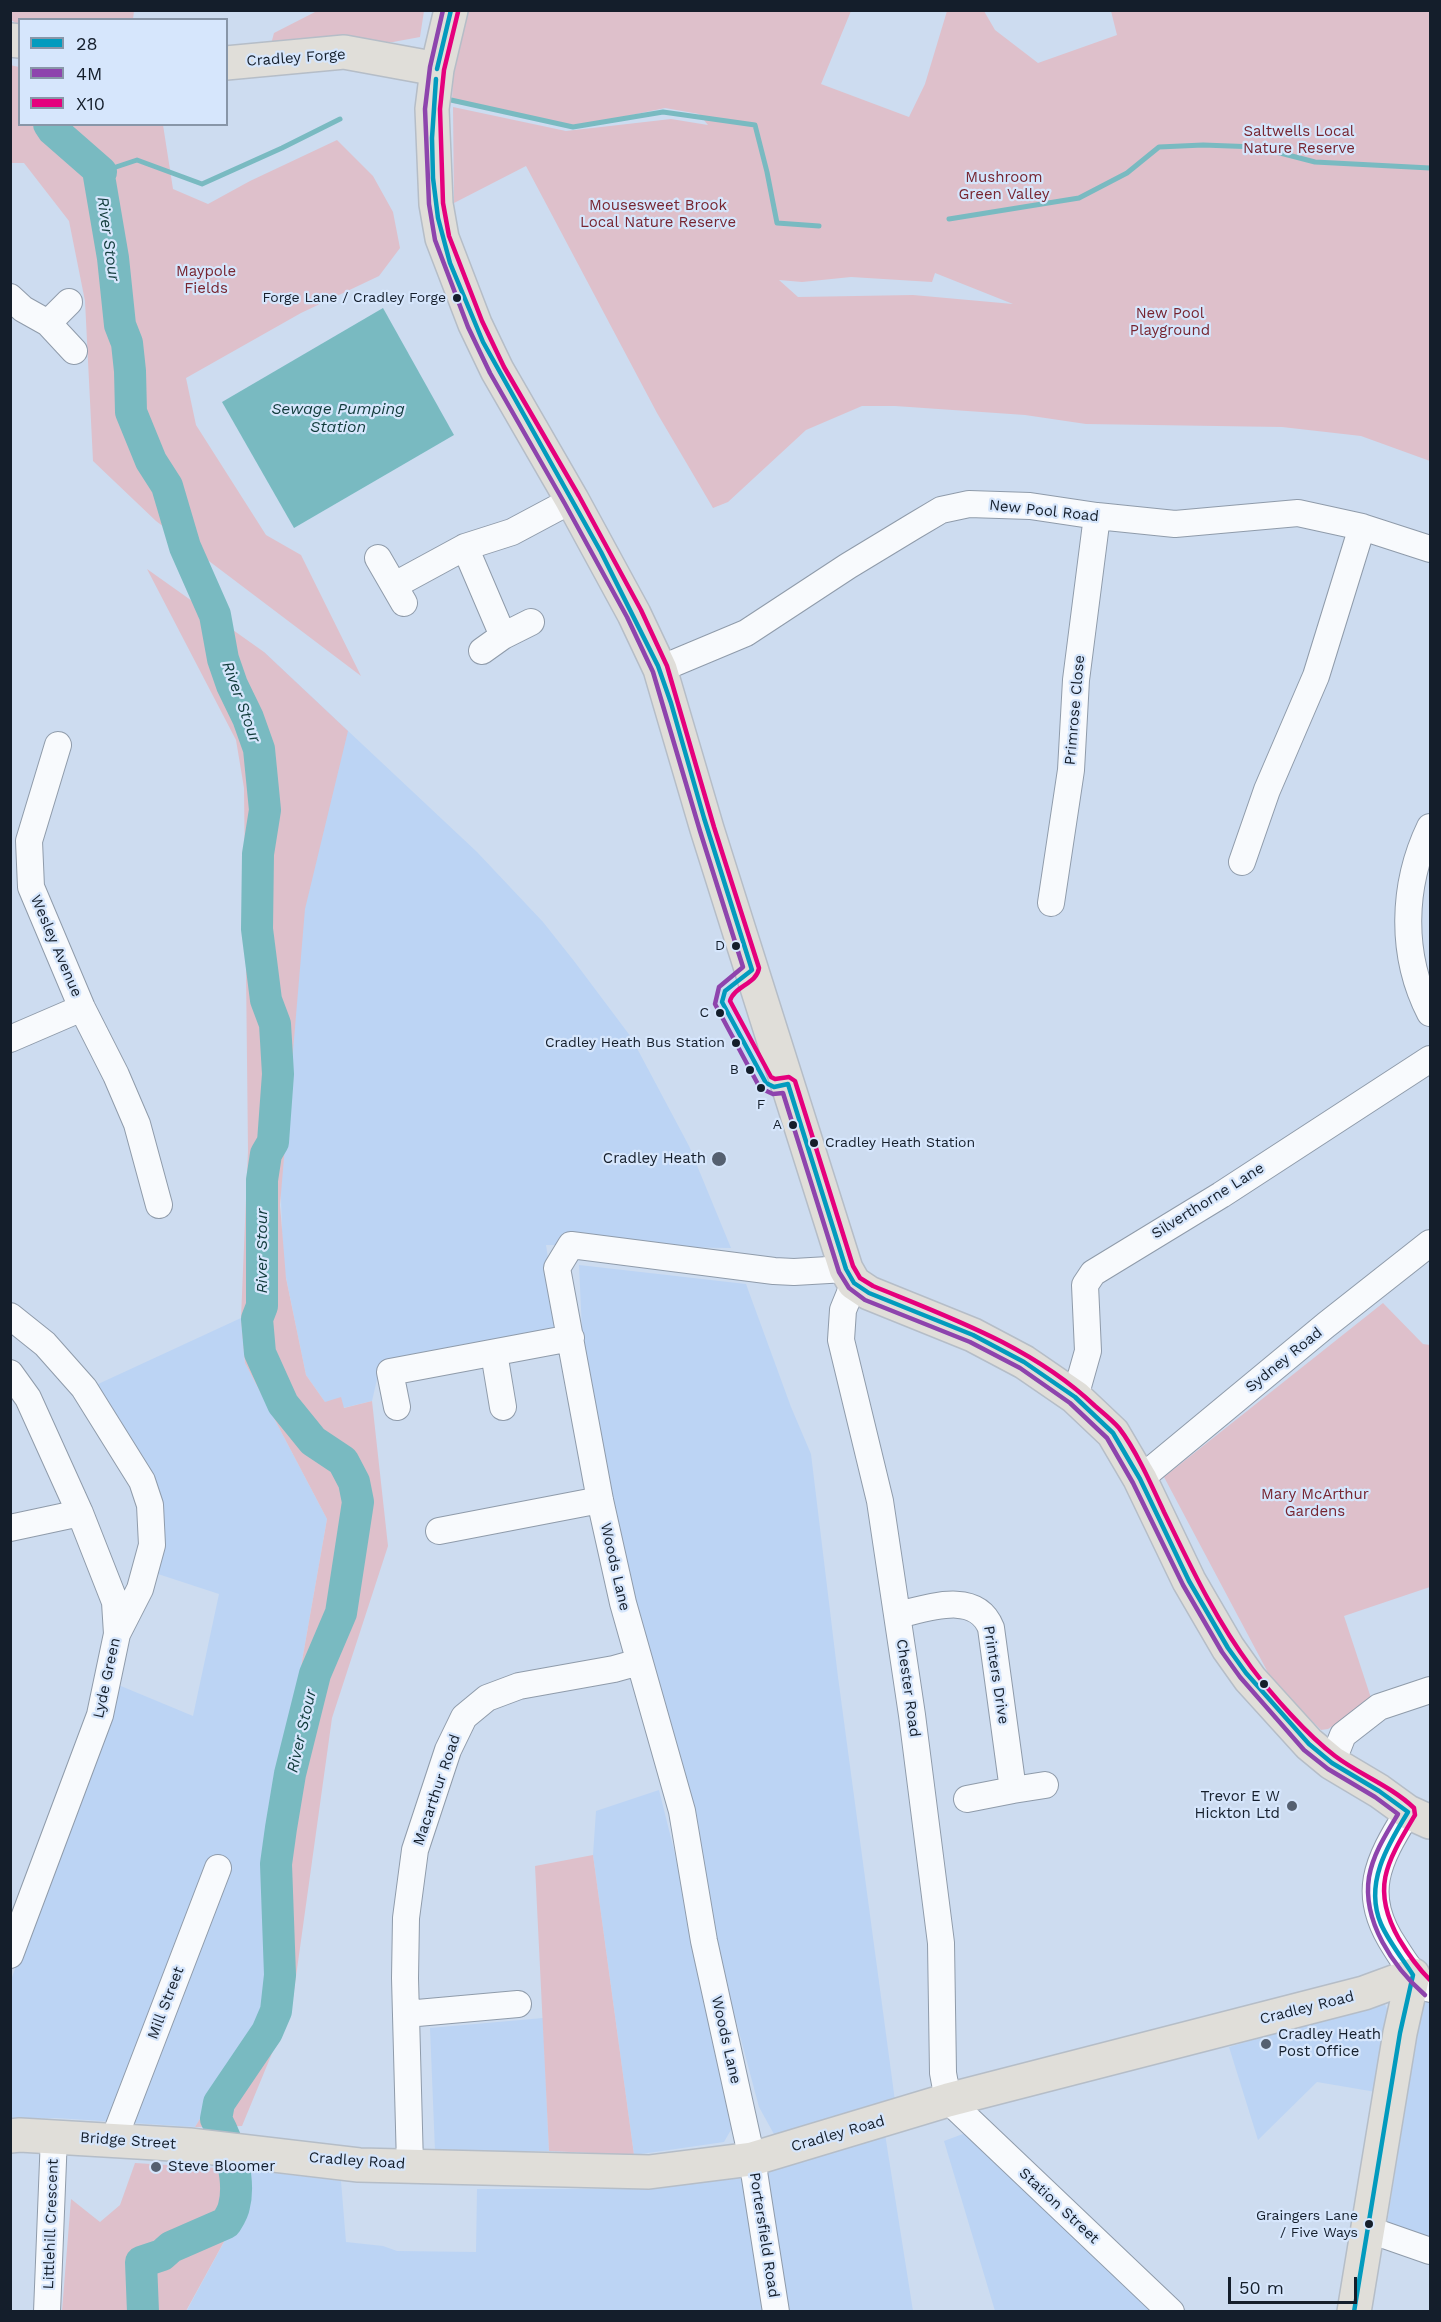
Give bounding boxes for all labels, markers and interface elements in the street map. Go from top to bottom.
legend [18,18,228,126]
text: 28 [76,33,98,54]
street label: Cradley Forge [246,46,346,70]
text: 4M [76,63,102,84]
text: X10 [76,93,105,114]
park label: Saltwells Local Nature Reserve [1243,123,1355,158]
park label: Mushroom Green Valley [959,169,1049,204]
water label: River Stour [93,196,123,282]
park label: Mousesweet Brook Local Nature Reserve [580,197,736,232]
park label: Maypole Fields [176,263,236,298]
place label: Forge Lane / Cradley Forge [263,290,446,306]
marker: Forge Lane / Cradley Forge [451,292,463,304]
park label: New Pool Playground [1130,305,1210,340]
water label: Sewage Pumping Station [271,399,405,437]
street label: New Pool Road [988,496,1100,526]
street label: Primrose Close [1061,654,1089,766]
water label: River Stour [217,659,265,745]
street label: Wesley Avenue [26,892,86,1000]
place label: D [715,938,725,954]
marker: D [730,940,742,952]
place label: C [699,1005,709,1021]
marker: C [714,1007,726,1019]
place label: Cradley Heath Bus Station [545,1035,725,1051]
marker: Cradley Heath Bus Station [730,1037,742,1049]
place label: B [730,1062,739,1078]
marker: B [744,1064,756,1076]
marker: F [755,1082,767,1094]
place label: F [757,1097,765,1113]
place label: A [773,1117,782,1133]
marker: A [787,1119,799,1131]
place label: Cradley Heath Station [825,1135,975,1151]
marker: Cradley Heath Station [808,1137,820,1149]
place label: Cradley Heath [603,1150,706,1168]
marker: Cradley Heath [710,1150,728,1168]
street label: Silverthorne Lane [1148,1159,1268,1243]
water label: River Stour [252,1208,272,1294]
street label: Sydney Road [1242,1324,1326,1396]
park label: Mary McArthur Gardens [1261,1486,1369,1521]
street label: Woods Lane [596,1521,634,1613]
street label: Printers Drive [979,1624,1013,1726]
street label: Lyde Green [90,1636,124,1720]
street label: Chester Road [892,1638,924,1738]
unlabelled marker [1258,1678,1270,1690]
water label: River Stour [283,1687,321,1775]
street label: Macarthur Road [410,1732,464,1848]
place label: Trevor E W Hickton Ltd [1194,1788,1280,1823]
marker: Trevor E W Hickton Ltd [1285,1799,1299,1813]
street label: Mill Street [144,1964,188,2042]
street label: Cradley Road [1258,1988,1356,2028]
street label: Woods Lane [707,1994,745,2086]
place label: Cradley Heath Post Office [1278,2026,1381,2061]
marker: Cradley Heath Post Office [1259,2037,1273,2051]
street label: Cradley Road [789,2112,887,2156]
street label: Bridge Street [79,2129,177,2153]
street label: Cradley Road [308,2149,406,2173]
street label: Littlehill Crescent [40,2158,62,2290]
place label: Steve Bloomer [168,2158,275,2176]
marker: Steve Bloomer [149,2160,163,2174]
street label: Station Street [1015,2164,1103,2248]
street label: Portersfield Road [745,2171,783,2299]
place label: Graingers Lane / Five Ways [1256,2208,1358,2240]
marker: Graingers Lane / Five Ways [1363,2218,1375,2230]
scale bar [1231,2265,1360,2303]
text: 50 m [1239,2277,1284,2298]

